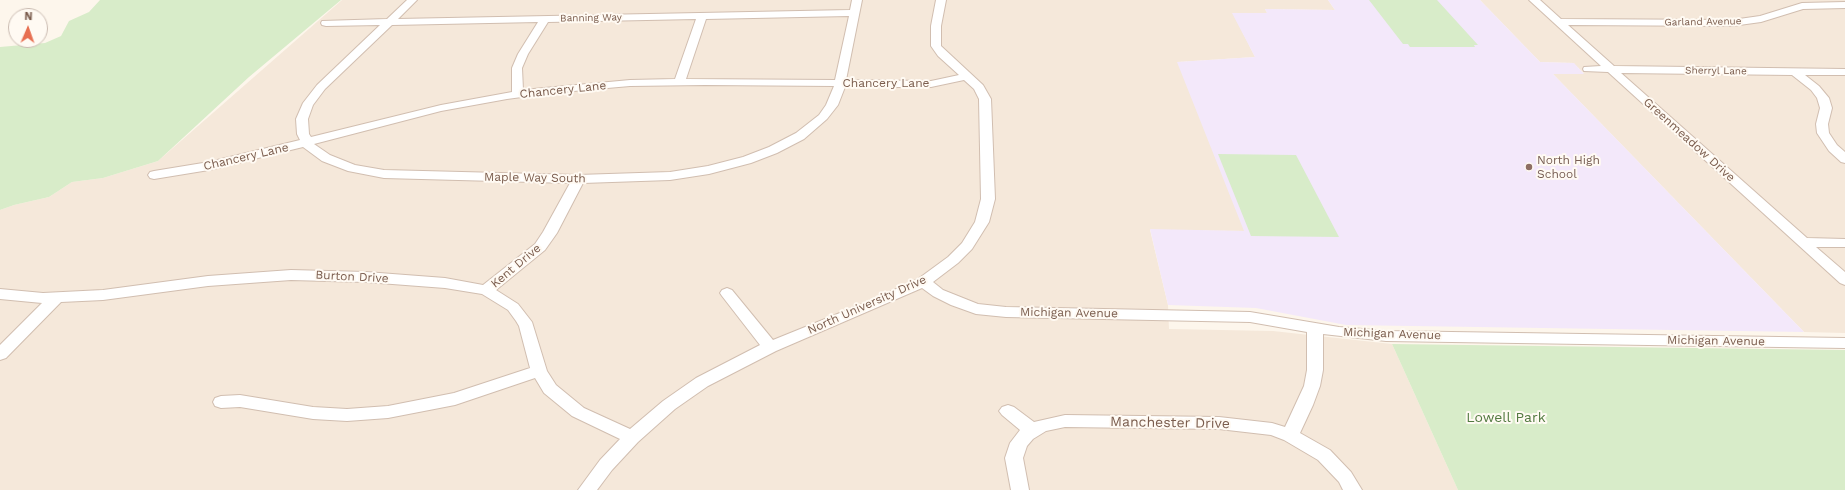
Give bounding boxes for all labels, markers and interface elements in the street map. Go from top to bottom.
north arrow [8,8,48,48]
text: N [24,10,33,23]
street label: Banning Way [560,11,622,25]
street label: Garland Avenue [1664,15,1742,29]
street label: Sherryl Lane [1685,64,1747,78]
street label: Chancery Lane [842,76,930,90]
street label: Chancery Lane [519,78,607,102]
street label: Greenmeadow Drive [1640,95,1738,185]
street label: Chancery Lane [202,140,290,174]
place label: North High School [1537,153,1600,181]
marker: North High School [1524,162,1534,172]
street label: Maple Way South [484,170,586,186]
street label: Kent Drive [488,241,544,291]
street label: Burton Drive [315,268,389,286]
street label: North University Drive [805,272,929,338]
street label: Michigan Avenue [1020,305,1118,321]
street label: Michigan Avenue [1343,325,1441,343]
street label: Michigan Avenue [1667,333,1765,349]
park label: Lowell Park [1466,410,1546,426]
street label: Manchester Drive [1110,414,1230,432]

